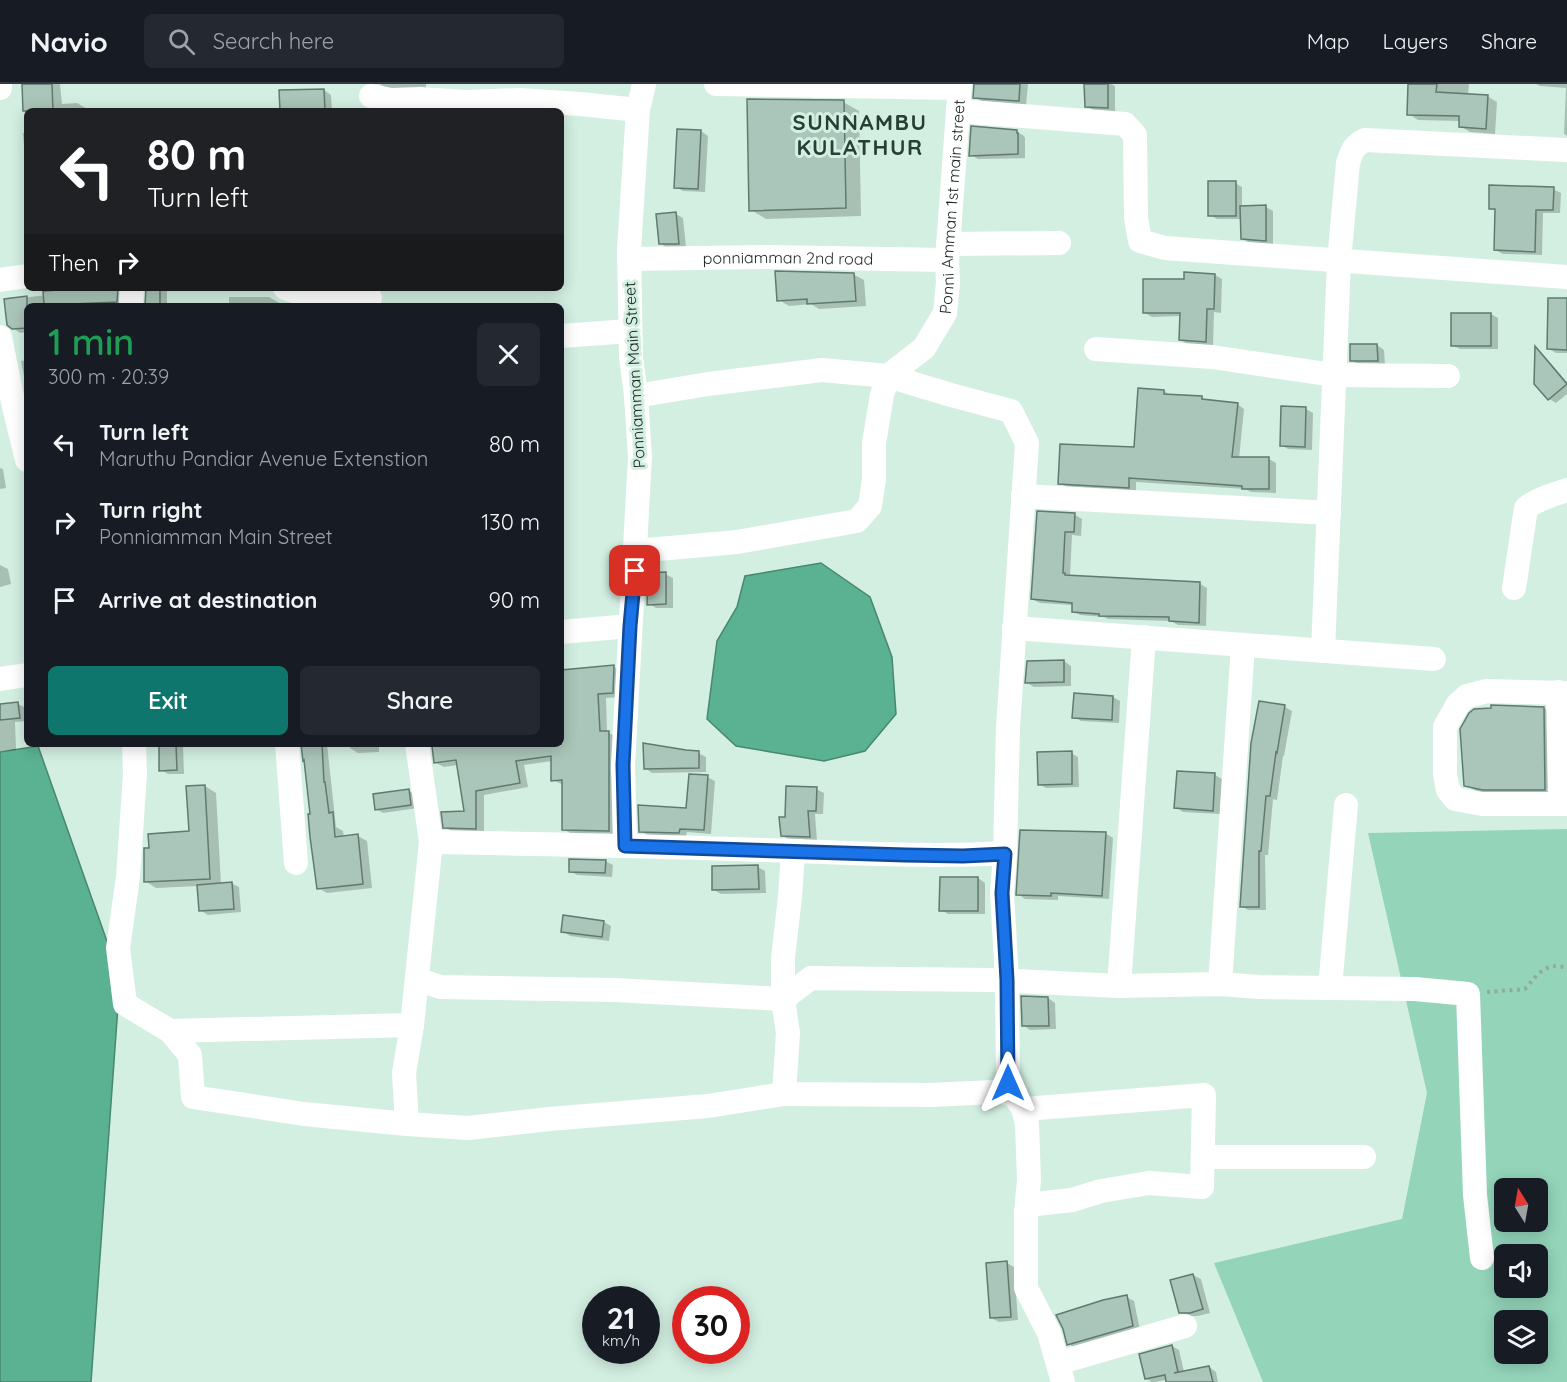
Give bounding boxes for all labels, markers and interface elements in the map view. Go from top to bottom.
search box [144,14,564,68]
text: Navio [30,24,108,59]
icon: search [165,25,198,58]
text: Search here [213,27,334,55]
text: Map [1307,28,1350,54]
text: Layers [1383,28,1448,54]
text: Share [1481,28,1537,54]
street label: Ponni Amman 1st main street [935,99,969,315]
district label: SUNNAMBU KULATHUR [793,108,927,161]
text: 80 m [147,128,246,181]
icon: left [48,132,126,210]
text: Turn left [147,180,249,214]
icon: right [111,246,144,279]
street label: ponniamman 2nd road [703,247,873,269]
text: Then [48,249,99,277]
street label: Ponniamman Main Street [619,281,649,469]
text: 1 min [48,319,134,364]
button: close [477,323,540,386]
text: 300 m · 20:39 [48,364,169,389]
text: Turn left [99,418,189,446]
icon: left [48,428,81,461]
text: 80 m [489,430,540,458]
text: Maruthu Pandiar Avenue Extenstion [99,446,428,471]
text: Turn right [99,496,203,524]
icon: right [48,506,81,539]
text: 130 m [481,508,540,536]
text: Ponniamman Main Street [99,524,333,549]
pin [609,545,660,596]
icon: arrive [618,554,651,587]
icon: arrive [48,584,81,617]
text: Arrive at destination [99,586,317,614]
text: 90 m [489,586,540,614]
button: Exit [48,666,288,735]
button: Share [300,666,540,735]
position arrow [976,1051,1040,1115]
north arrow [1494,1178,1548,1232]
map controls [1494,1178,1548,1364]
button: sound [1494,1244,1548,1298]
speed limit sign: 30 [672,1286,750,1364]
text: 21 [607,1299,635,1337]
button: layers [1494,1310,1548,1364]
text: km/h [602,1331,640,1350]

